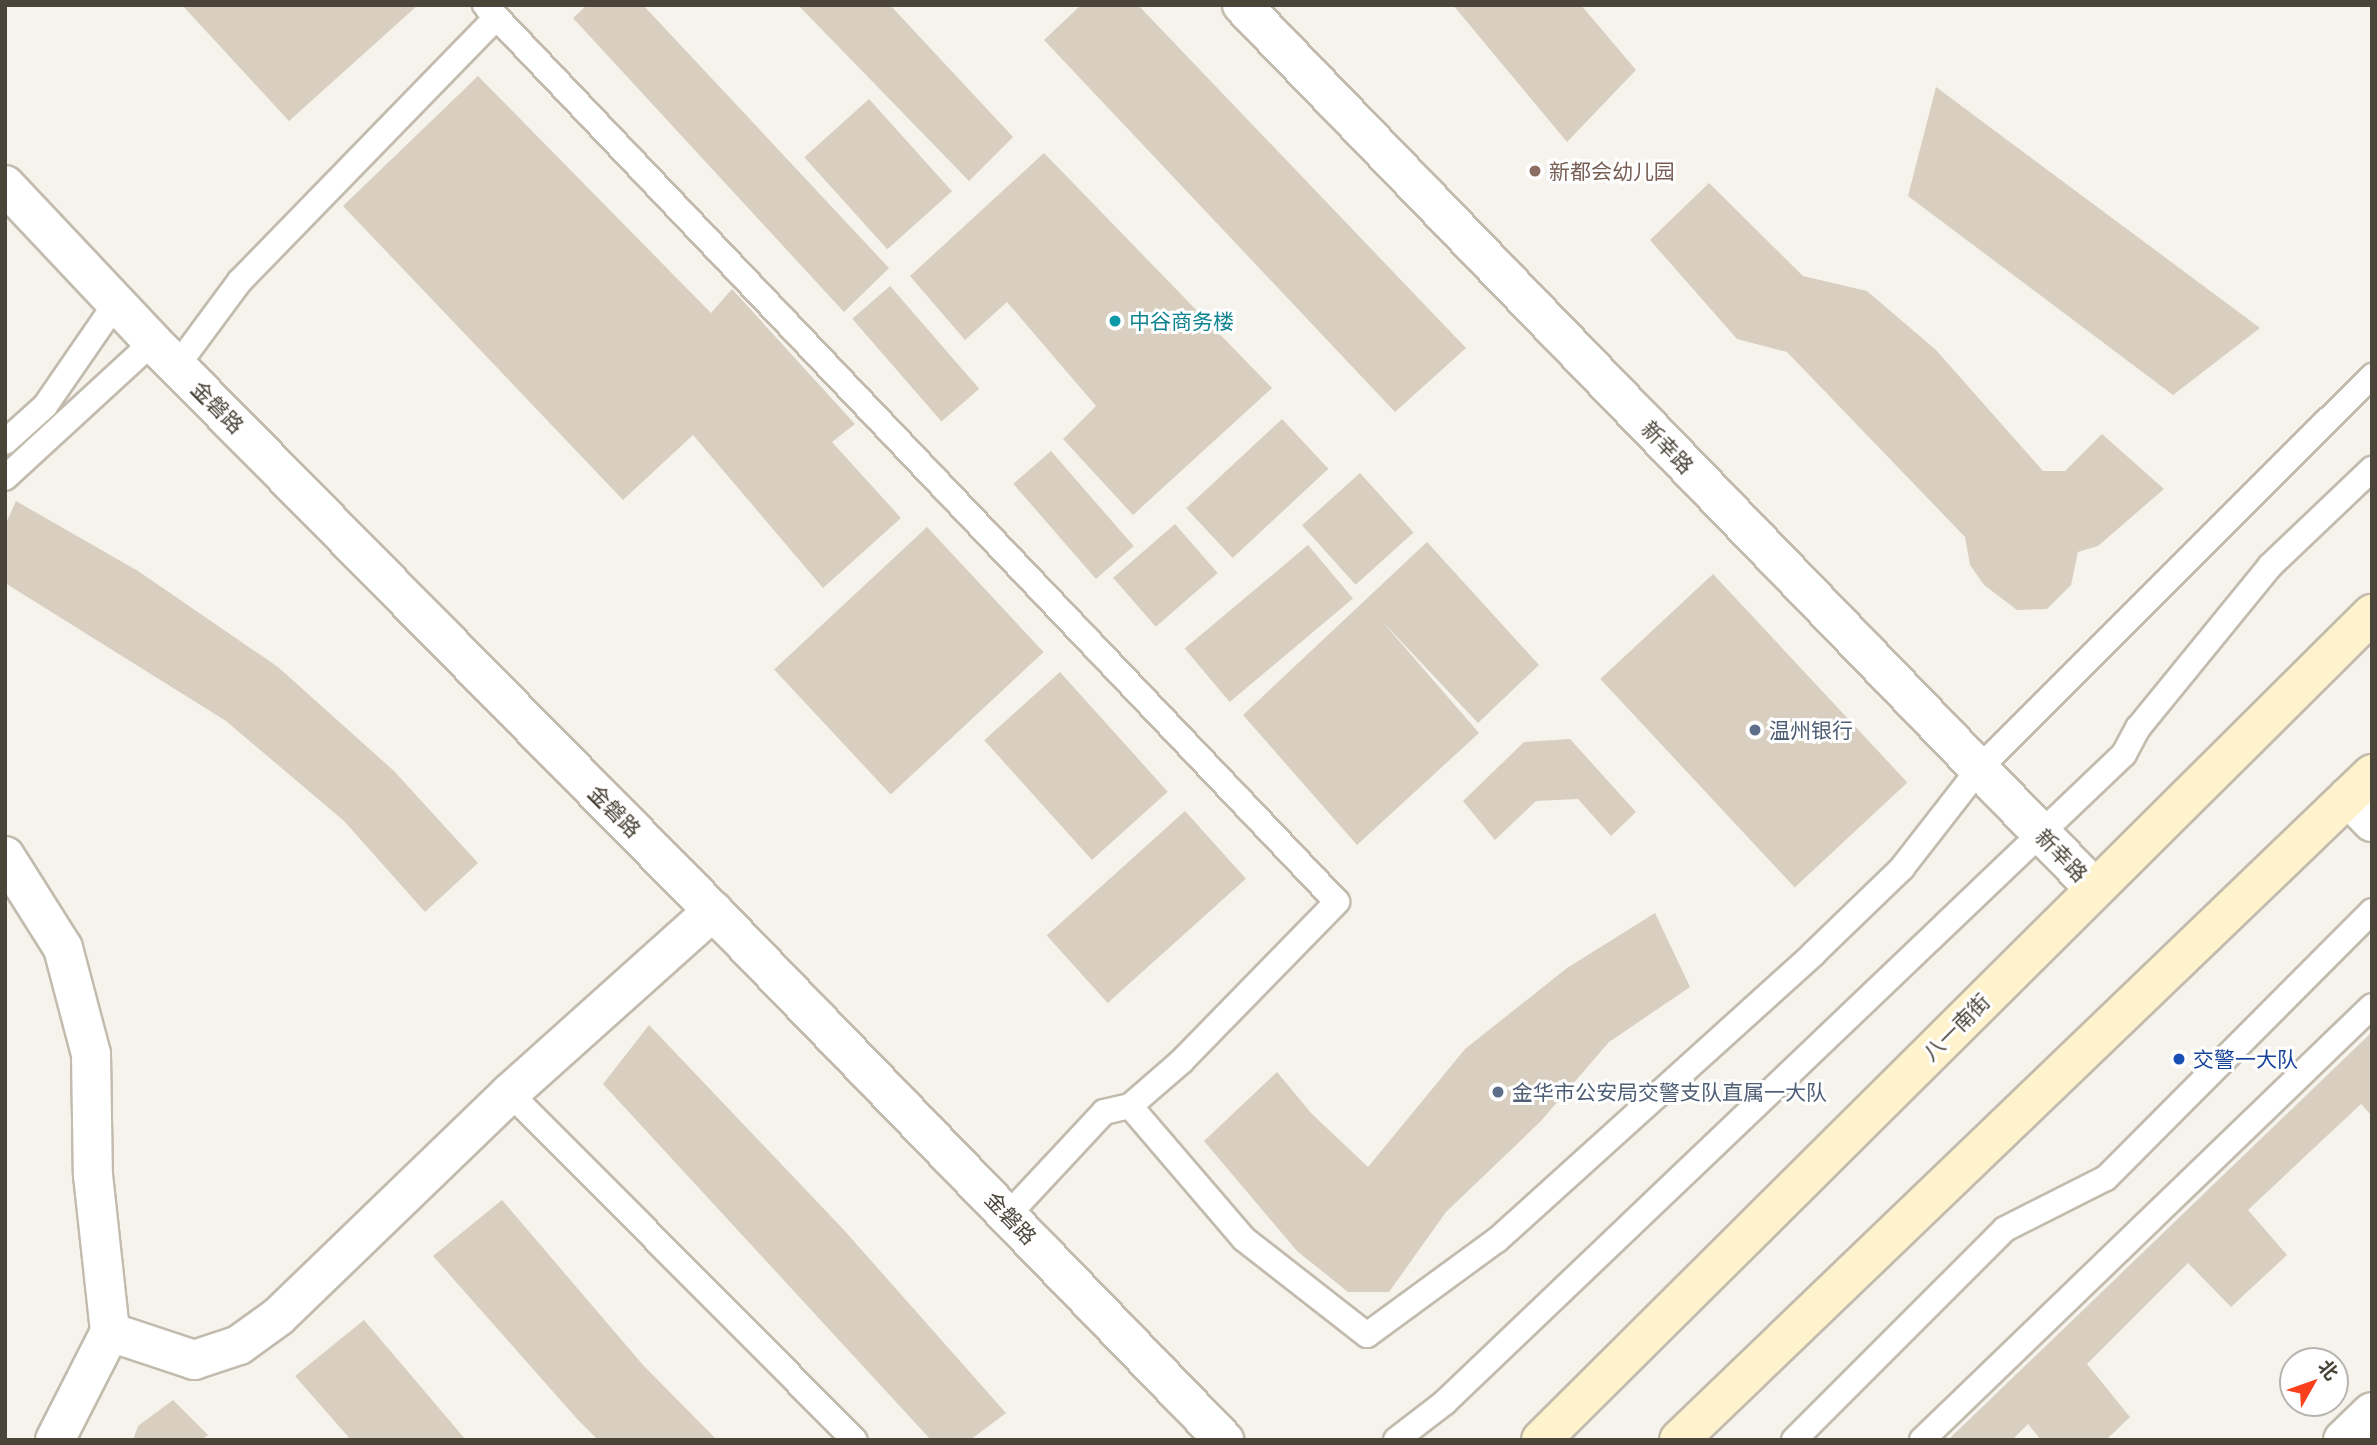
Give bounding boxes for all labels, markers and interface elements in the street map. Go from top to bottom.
place label: 新都会幼儿园 [1549,158,1675,184]
marker: 新都会幼儿园 [1527,163,1543,179]
place label: 中谷商务楼 [1129,308,1234,334]
marker: 中谷商务楼 [1107,313,1123,329]
street label: 金磐路 [187,376,249,438]
street label: 新幸路 [1637,416,1699,478]
place label: 温州银行 [1769,717,1853,743]
marker: 温州银行 [1747,722,1763,738]
street label: 金磐路 [584,780,646,842]
street label: 新幸路 [2031,824,2093,886]
street label: 八一南街 [1917,988,1995,1066]
place label: 交警一大队 [2193,1046,2298,1072]
marker: 交警一大队 [2171,1051,2187,1067]
place label: 金华市公安局交警支队直属一大队 [1512,1079,1827,1105]
marker: 金华市公安局交警支队直属一大队 [1490,1084,1506,1100]
street label: 金磐路 [980,1187,1042,1249]
north arrow [2279,1347,2349,1417]
text: 北 [2313,1355,2344,1385]

